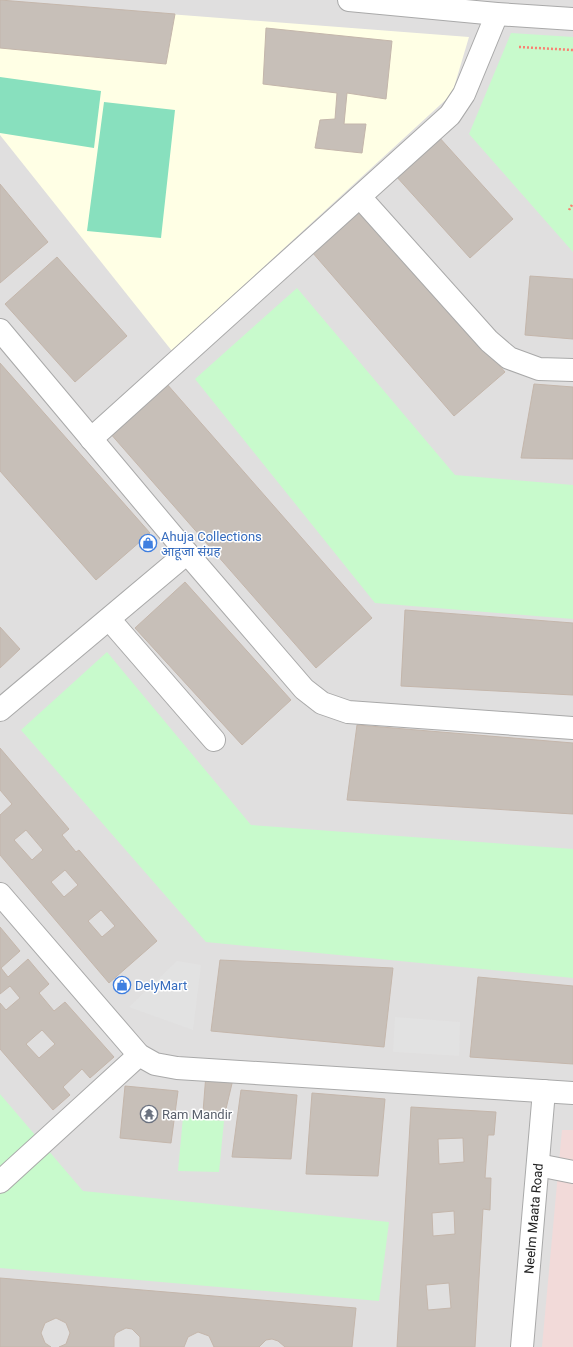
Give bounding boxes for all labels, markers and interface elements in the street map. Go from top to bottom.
place label: Ahuja Collections आहूजा संग्रह [161,529,262,561]
shop icon: Ahuja Collections आहूजा संग्रह [138,533,158,553]
shop icon: DelyMart [112,975,132,995]
place label: DelyMart [135,978,187,993]
temple icon: Ram Mandir [139,1104,159,1124]
place label: Ram Mandir [162,1107,233,1122]
street label: Neelm Maata Road [521,1163,545,1274]

